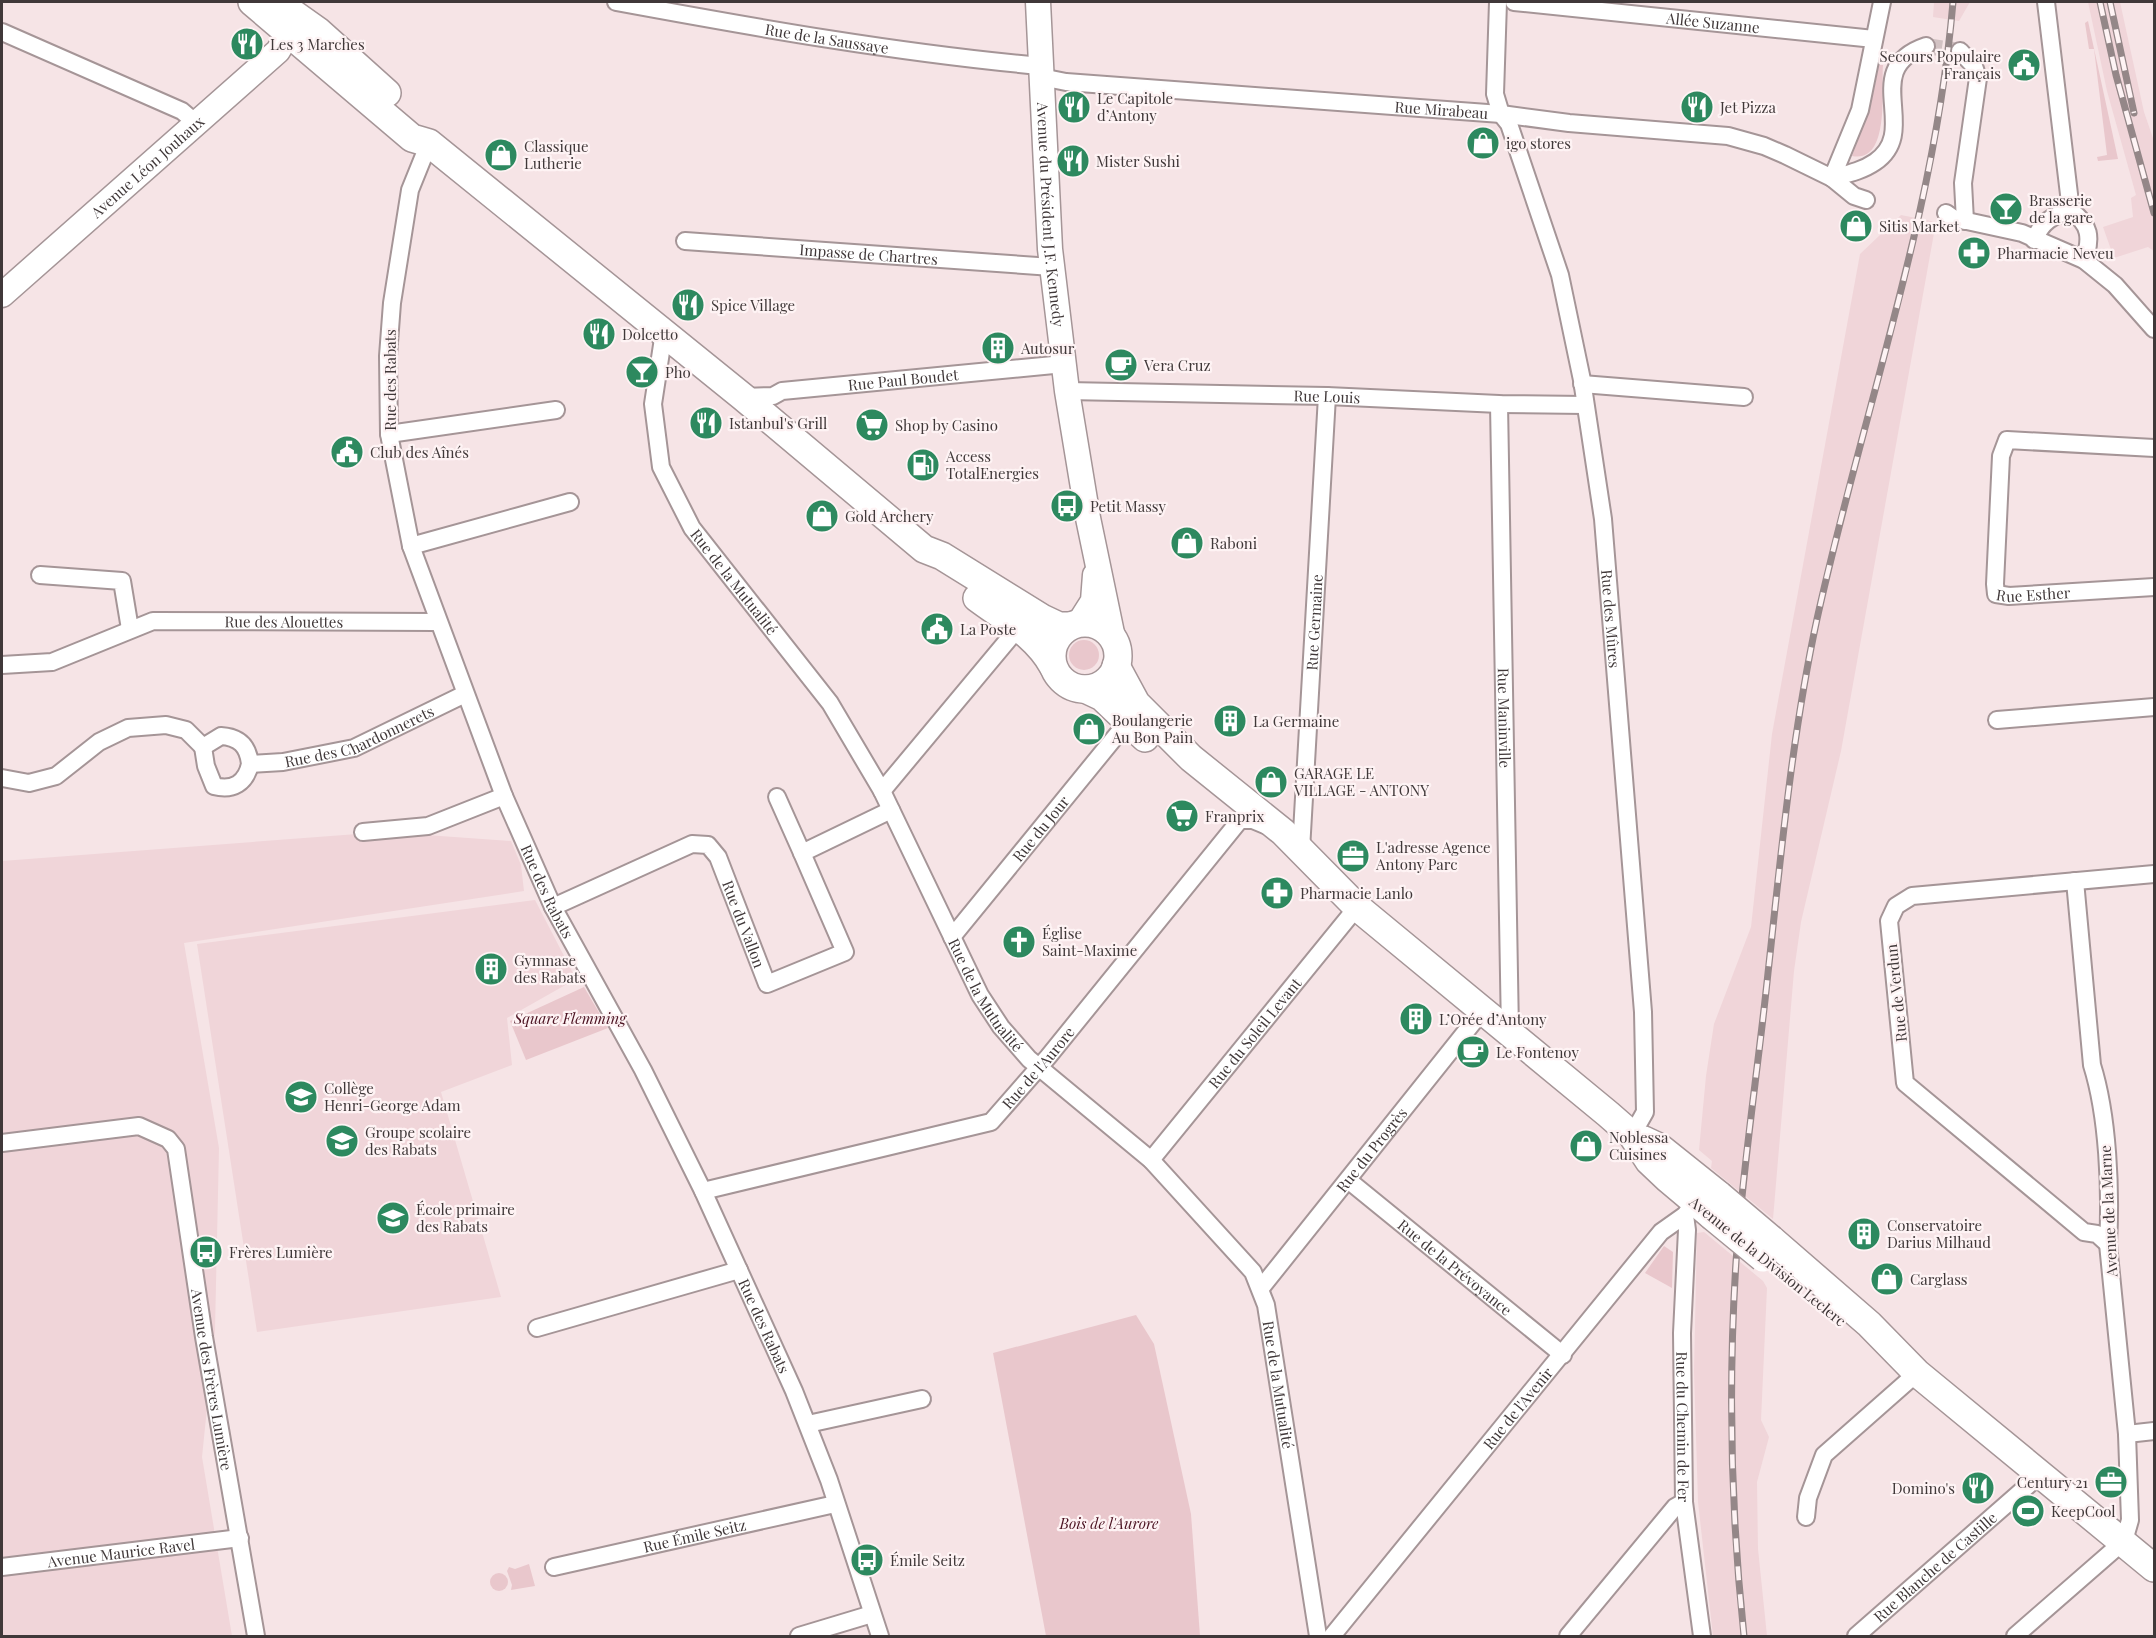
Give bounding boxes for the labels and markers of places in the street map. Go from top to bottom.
restaurant icon: Les 3 Marches [229,26,265,62]
place label: Les 3 Marches [270,34,365,54]
place label: Secours Populaire Français [1880,46,2001,83]
public building icon: Secours Populaire Français [2006,47,2042,83]
place label: Le Capitole d’Antony [1097,88,1173,125]
restaurant icon: Le Capitole d’Antony [1056,89,1092,125]
restaurant icon: Jet Pizza [1679,89,1715,125]
place label: Jet Pizza [1719,97,1776,117]
shop icon: igo stores [1465,125,1501,161]
place label: igo stores [1506,133,1571,153]
place label: Classique Lutherie [524,136,589,173]
shop icon: Classique Lutherie [483,137,519,173]
restaurant icon: Mister Sushi [1055,143,1091,179]
place label: Mister Sushi [1096,151,1181,171]
place label: Brasserie de la gare [2029,190,2093,227]
bar icon: Brasserie de la gare [1988,191,2024,227]
shop icon: Sitis Market [1838,208,1874,244]
place label: Sitis Market [1879,216,1960,236]
pharmacy icon: Pharmacie Neveu [1956,235,1992,271]
place label: Pharmacie Neveu [1997,243,2114,263]
restaurant icon: Spice Village [670,287,706,323]
place label: Spice Village [711,295,795,315]
restaurant icon: Dolcetto [581,316,617,352]
place label: Dolcetto [622,324,678,344]
building icon: Autosur [980,330,1016,366]
place label: Autosur [1020,338,1075,358]
cafe icon: Vera Cruz [1103,347,1139,383]
bar icon: Pho [624,354,660,390]
place label: Vera Cruz [1143,355,1211,375]
place label: Pho [665,362,691,382]
restaurant icon: Istanbul's Grill [688,405,724,441]
supermarket icon: Shop by Casino [854,407,890,443]
place label: Istanbul's Grill [729,413,827,433]
place label: Shop by Casino [895,415,998,435]
public building icon: Club des Aînés [329,434,365,470]
place label: Club des Aînés [370,442,469,462]
place label: Access TotalEnergies [945,446,1039,483]
fuel station icon: Access TotalEnergies [905,447,941,483]
bus stop icon: Petit Massy [1049,488,1085,524]
place label: Petit Massy [1090,496,1167,516]
shop icon: Gold Archery [804,498,840,534]
place label: Gold Archery [845,506,934,526]
shop icon: Raboni [1169,525,1205,561]
place label: Raboni [1210,533,1258,553]
public building icon: La Poste [919,611,955,647]
place label: La Poste [960,619,1016,639]
building icon: La Germaine [1212,703,1248,739]
place label: Boulangerie Au Bon Pain [1111,710,1193,747]
shop icon: Boulangerie Au Bon Pain [1071,711,1107,747]
place label: La Germaine [1253,711,1339,731]
place label: GARAGE LE VILLAGE - ANTONY [1293,763,1429,800]
shop icon: GARAGE LE VILLAGE - ANTONY [1253,764,1289,800]
supermarket icon: Franprix [1164,798,1200,834]
place label: Franprix [1205,806,1264,826]
place label: L'adresse Agence Antony Parc [1375,837,1491,874]
office icon: L'adresse Agence Antony Parc [1335,838,1371,874]
pharmacy icon: Pharmacie Lanlo [1259,875,1295,911]
place label: Pharmacie Lanlo [1300,883,1413,903]
place label: Église Saint-Maxime [1042,923,1137,960]
church icon: Église Saint-Maxime [1001,924,1037,960]
place label: Gymnase des Rabats [514,950,586,987]
building icon: Gymnase des Rabats [473,951,509,987]
building icon: L’Orée d’Antony [1398,1001,1434,1037]
place label: L’Orée d’Antony [1439,1009,1547,1029]
cafe icon: Le Fontenoy [1455,1034,1491,1070]
place label: Le Fontenoy [1496,1042,1579,1062]
place label: Collège Henri-George Adam [324,1078,461,1115]
school or university icon: Collège Henri-George Adam [283,1079,319,1115]
place label: Groupe scolaire des Rabats [365,1122,471,1159]
school or university icon: Groupe scolaire des Rabats [324,1123,360,1159]
place label: Noblessa Cuisines [1609,1127,1669,1164]
shop icon: Noblessa Cuisines [1568,1128,1604,1164]
place label: École primaire des Rabats [416,1199,515,1236]
school or university icon: École primaire des Rabats [375,1200,411,1236]
place label: Conservatoire Darius Milhaud [1887,1215,1991,1252]
building icon: Conservatoire Darius Milhaud [1846,1216,1882,1252]
bus stop icon: Frères Lumière [188,1234,224,1270]
place label: Frères Lumière [229,1242,333,1262]
shop icon: Carglass [1869,1261,1905,1297]
place label: Carglass [1910,1269,1968,1289]
office icon: Century 21 [2093,1464,2129,1500]
restaurant icon: Domino's [1960,1470,1996,1506]
place label: Century 21 [2017,1472,2088,1492]
place label: Domino's [1892,1478,1955,1498]
sports icon: KeepCool [2010,1493,2046,1529]
place label: KeepCool [2051,1501,2116,1521]
bus stop icon: Émile Seitz [849,1542,885,1578]
place label: Émile Seitz [890,1550,965,1570]

